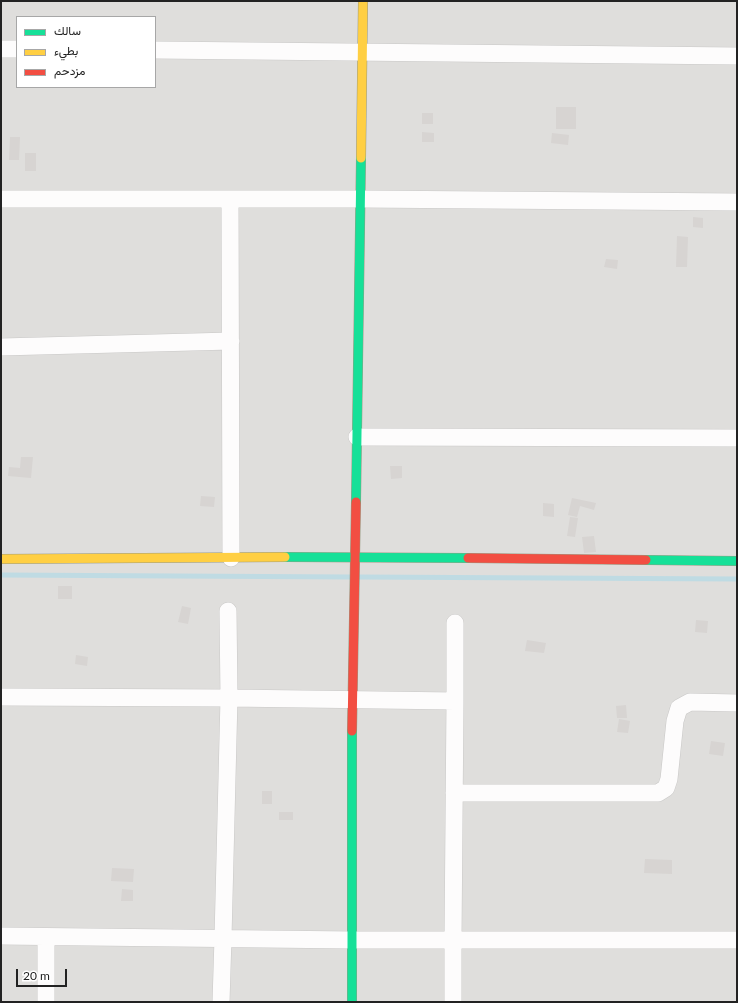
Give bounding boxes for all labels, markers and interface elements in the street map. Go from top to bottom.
legend [16,16,156,88]
text: سالك [54,23,81,38]
text: بطيء [54,43,78,58]
text: مزدحم [54,63,85,78]
scale bar [18,961,69,987]
text: 20 m [23,968,50,983]

